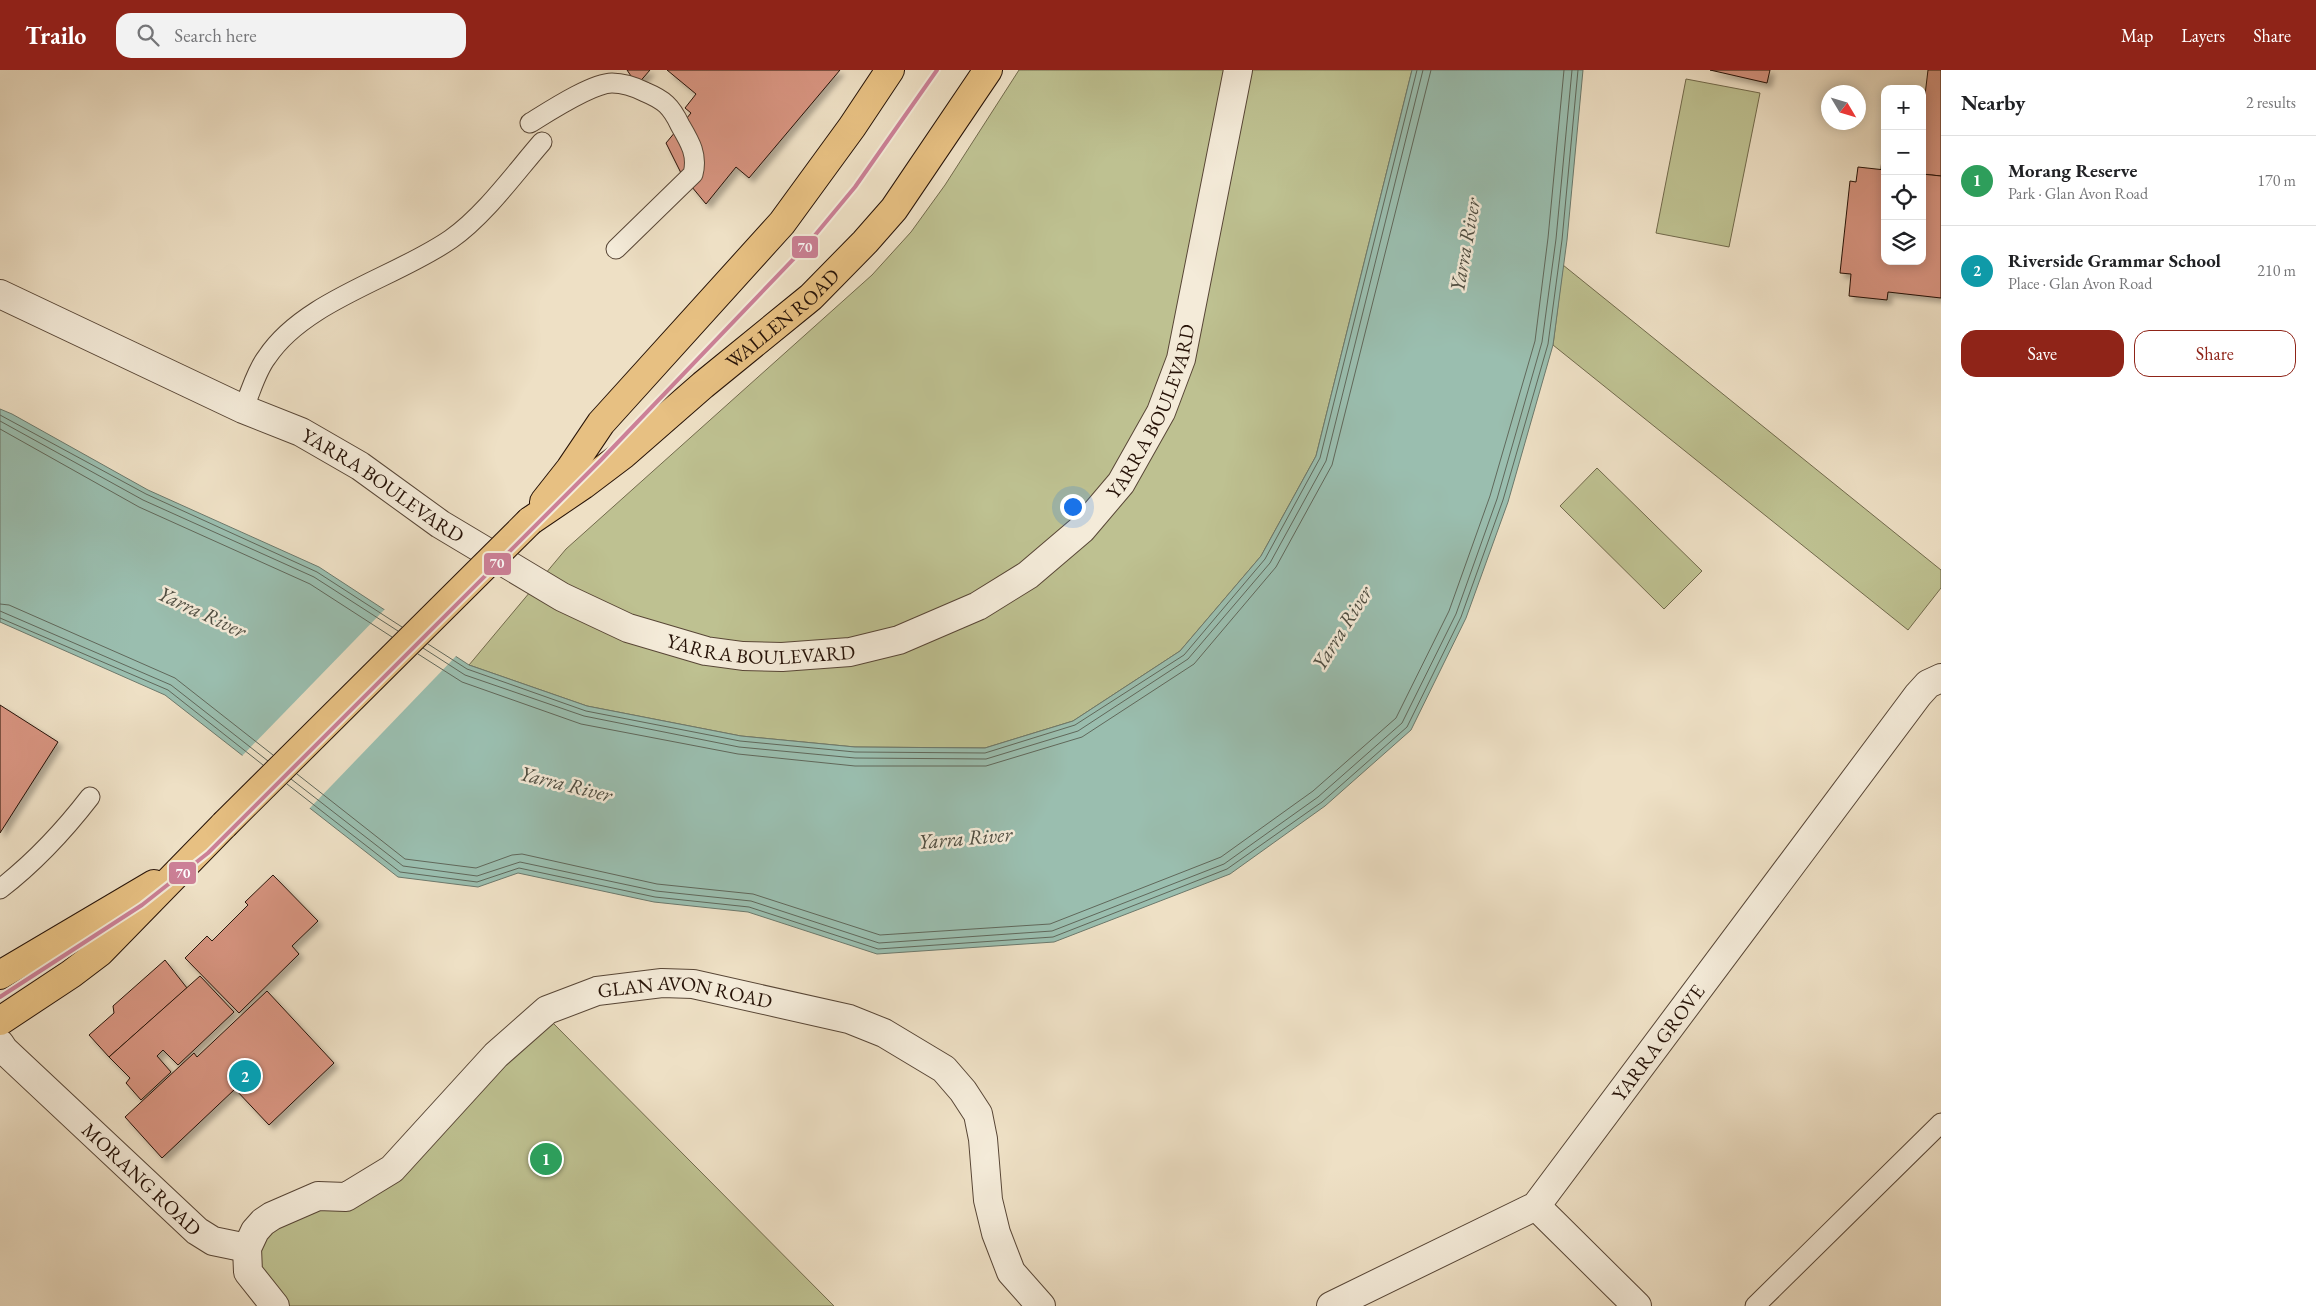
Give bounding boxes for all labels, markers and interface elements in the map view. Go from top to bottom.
search box [116,13,466,58]
text: Trailo [25,20,86,51]
icon: search [134,21,162,49]
text: Search here [174,23,257,48]
text: Map [2121,24,2153,47]
text: Layers [2181,24,2225,47]
text: Share [2253,24,2291,47]
north arrow [1821,85,1866,130]
map controls [1881,85,1926,265]
button: + [1881,85,1926,130]
text: Nearby [1961,89,2025,116]
text: 2 results [2246,92,2296,113]
button: − [1881,130,1926,175]
text: Morang Reserve [2008,158,2137,183]
text: 1 [1973,170,1981,191]
text: 170 m [2257,170,2296,191]
button: locate [1881,175,1926,220]
text: Park · Glan Avon Road [2008,183,2148,204]
water label: Yarra River [1443,195,1486,294]
button: layers [1881,220,1926,265]
line badge: 70 [791,235,819,259]
text: 70 [798,238,813,256]
text: Riverside Grammar School [2008,248,2221,273]
text: 2 [1973,260,1981,281]
text: 210 m [2257,260,2296,281]
street label: WALLEN ROAD [720,263,845,374]
text: Place · Glan Avon Road [2008,273,2152,294]
street label: YARRA BOULEVARD [1100,322,1201,504]
button: Save [1961,330,2124,377]
button: Share [2134,330,2296,377]
street label: YARRA BOULEVARD [297,422,469,549]
your location [1060,494,1086,520]
line badge: 70 [483,552,512,576]
text: 70 [490,554,505,572]
water label: Yarra River [154,579,252,644]
water label: Yarra River [1305,580,1379,675]
street label: YARRA BOULEVARD [663,627,856,670]
water label: Yarra River [517,759,616,808]
water label: Yarra River [917,820,1014,855]
line badge: 70 [168,861,197,885]
text: 70 [176,864,191,882]
street label: GLAN AVON ROAD [596,970,775,1014]
street label: YARRA GROVE [1606,979,1710,1106]
pin: 2 [229,1057,261,1095]
street label: MORANG ROAD [76,1117,207,1241]
pin: 1 [530,1140,562,1178]

